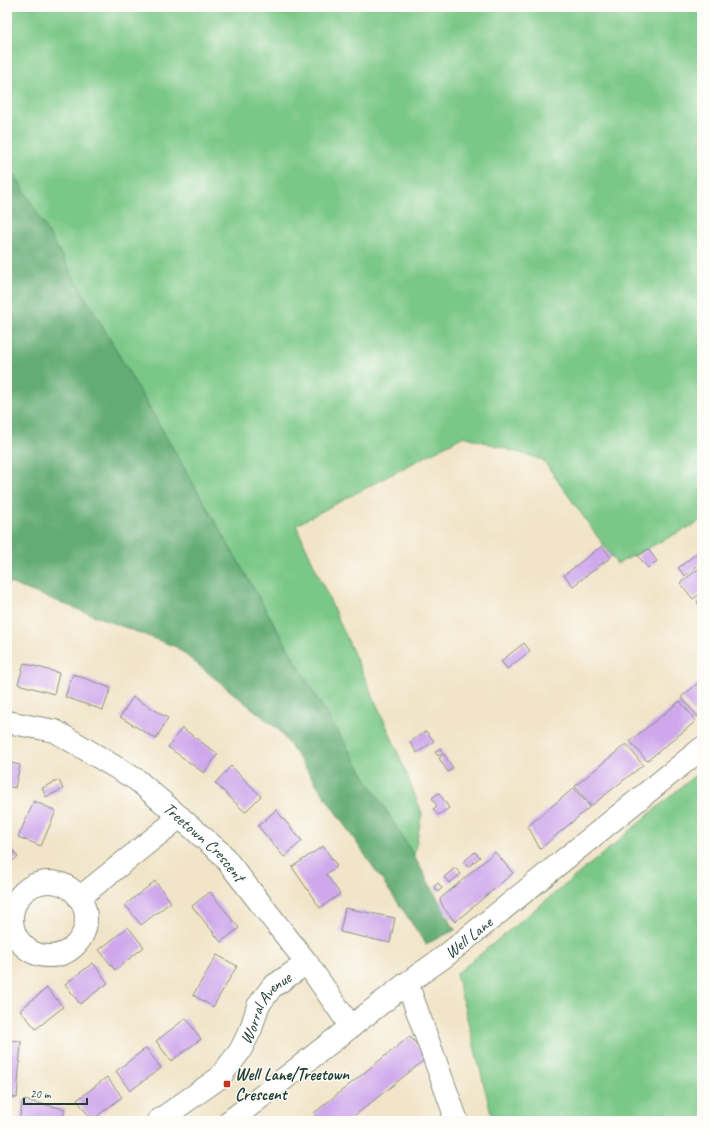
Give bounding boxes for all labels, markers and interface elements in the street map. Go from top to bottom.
street label: Treetown Crescent [159,797,251,888]
street label: Well Lane [440,911,498,963]
street label: Worral Avenue [235,966,296,1047]
place label: Well Lane/Treetown Crescent [235,1064,350,1105]
marker: Well Lane/Treetown Crescent [222,1079,232,1089]
scale bar [24,1080,87,1106]
text: 20 m [30,1086,52,1102]

